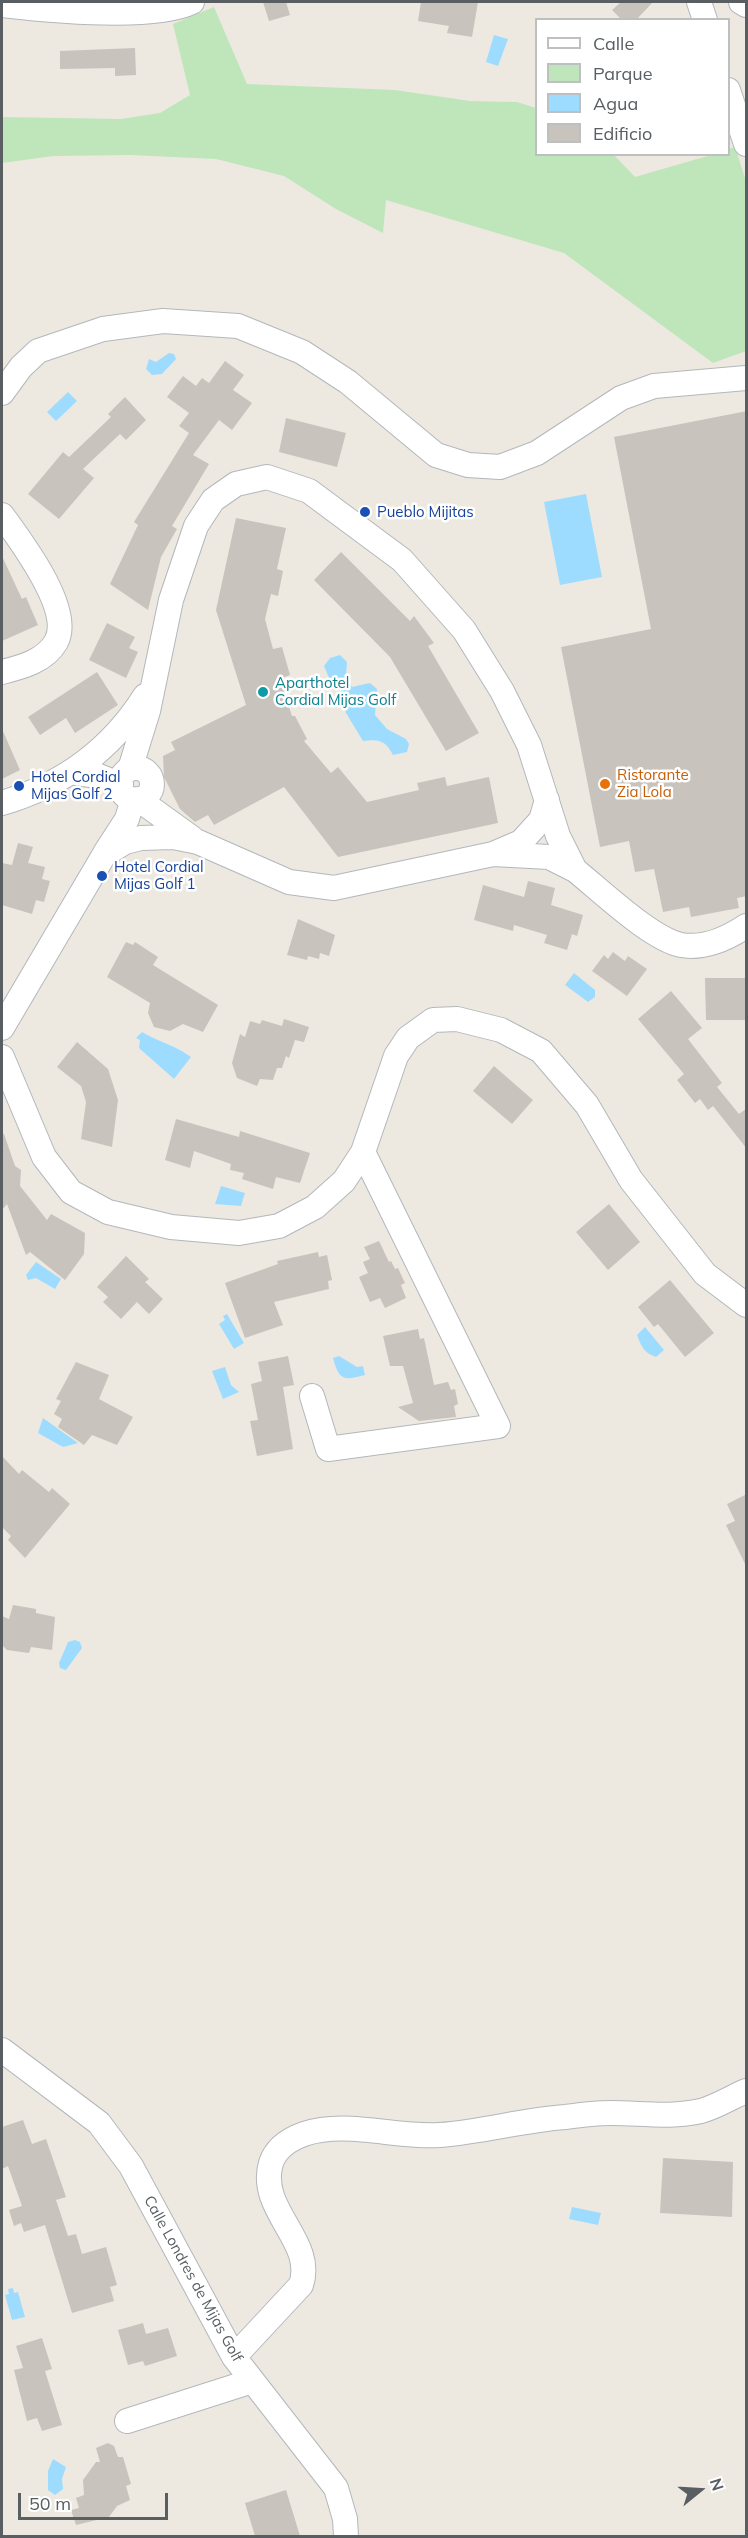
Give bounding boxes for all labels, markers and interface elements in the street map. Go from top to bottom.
legend [535,18,730,156]
text: Calle [593,32,634,55]
text: Parque [593,62,652,85]
text: Agua [593,92,638,115]
text: Edificio [593,122,652,145]
place label: Pueblo Mijitas [377,503,474,521]
marker: Pueblo Mijitas [358,505,372,519]
place label: Aparthotel Cordial Mijas Golf [275,674,396,709]
marker: Aparthotel Cordial Mijas Golf [256,685,270,699]
place label: Ristorante Zia Lola [617,766,689,801]
place label: Hotel Cordial Mijas Golf 2 [31,768,121,803]
marker: Ristorante Zia Lola [598,777,612,791]
marker: Hotel Cordial Mijas Golf 2 [12,779,26,793]
place label: Hotel Cordial Mijas Golf 1 [114,858,204,893]
marker: Hotel Cordial Mijas Golf 1 [95,869,109,883]
street label: Calle Londres de Mijas Golf [140,2193,246,2365]
north arrow [670,2460,730,2520]
text: N [706,2476,728,2493]
scale bar [21,2481,171,2519]
text: 50 m [29,2492,71,2515]

